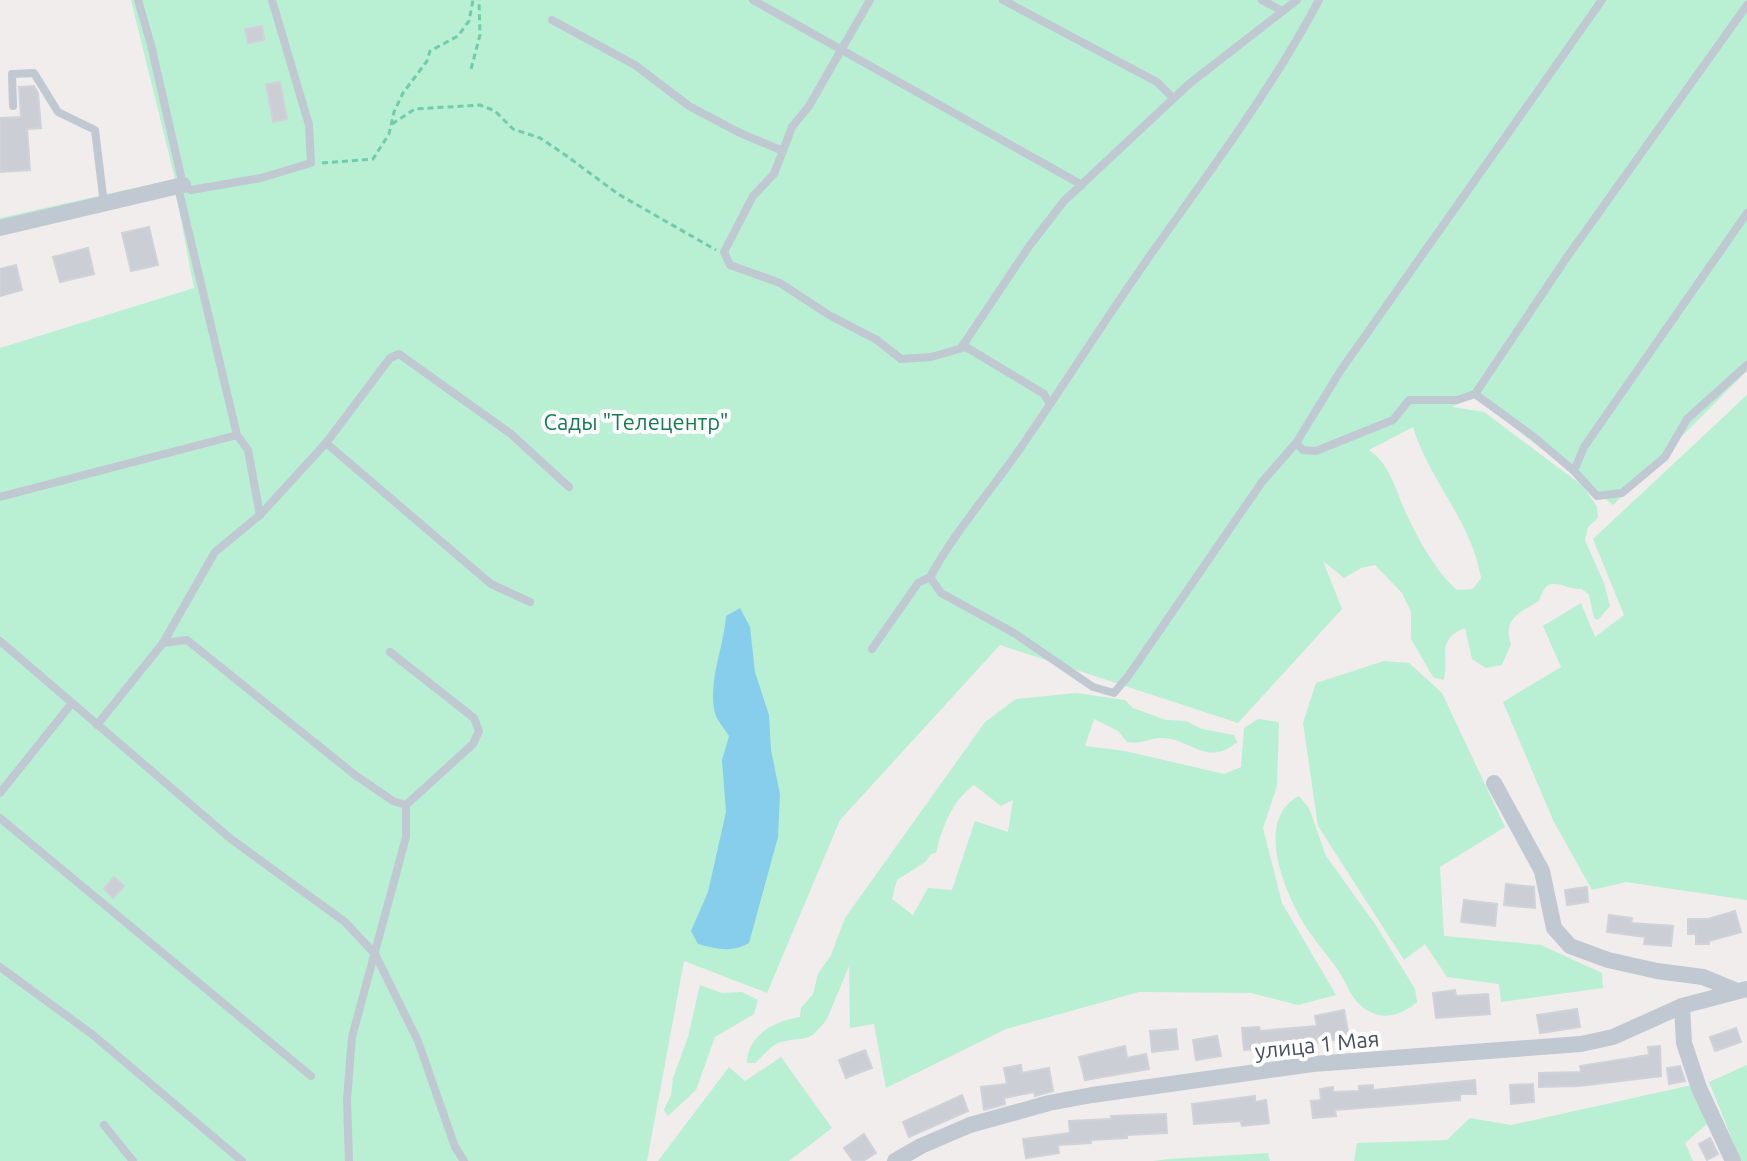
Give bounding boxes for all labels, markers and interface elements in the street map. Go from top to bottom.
park label: Сады "Телецентр" [543,409,729,434]
street label: улица 1 Мая [1254,1025,1380,1063]

